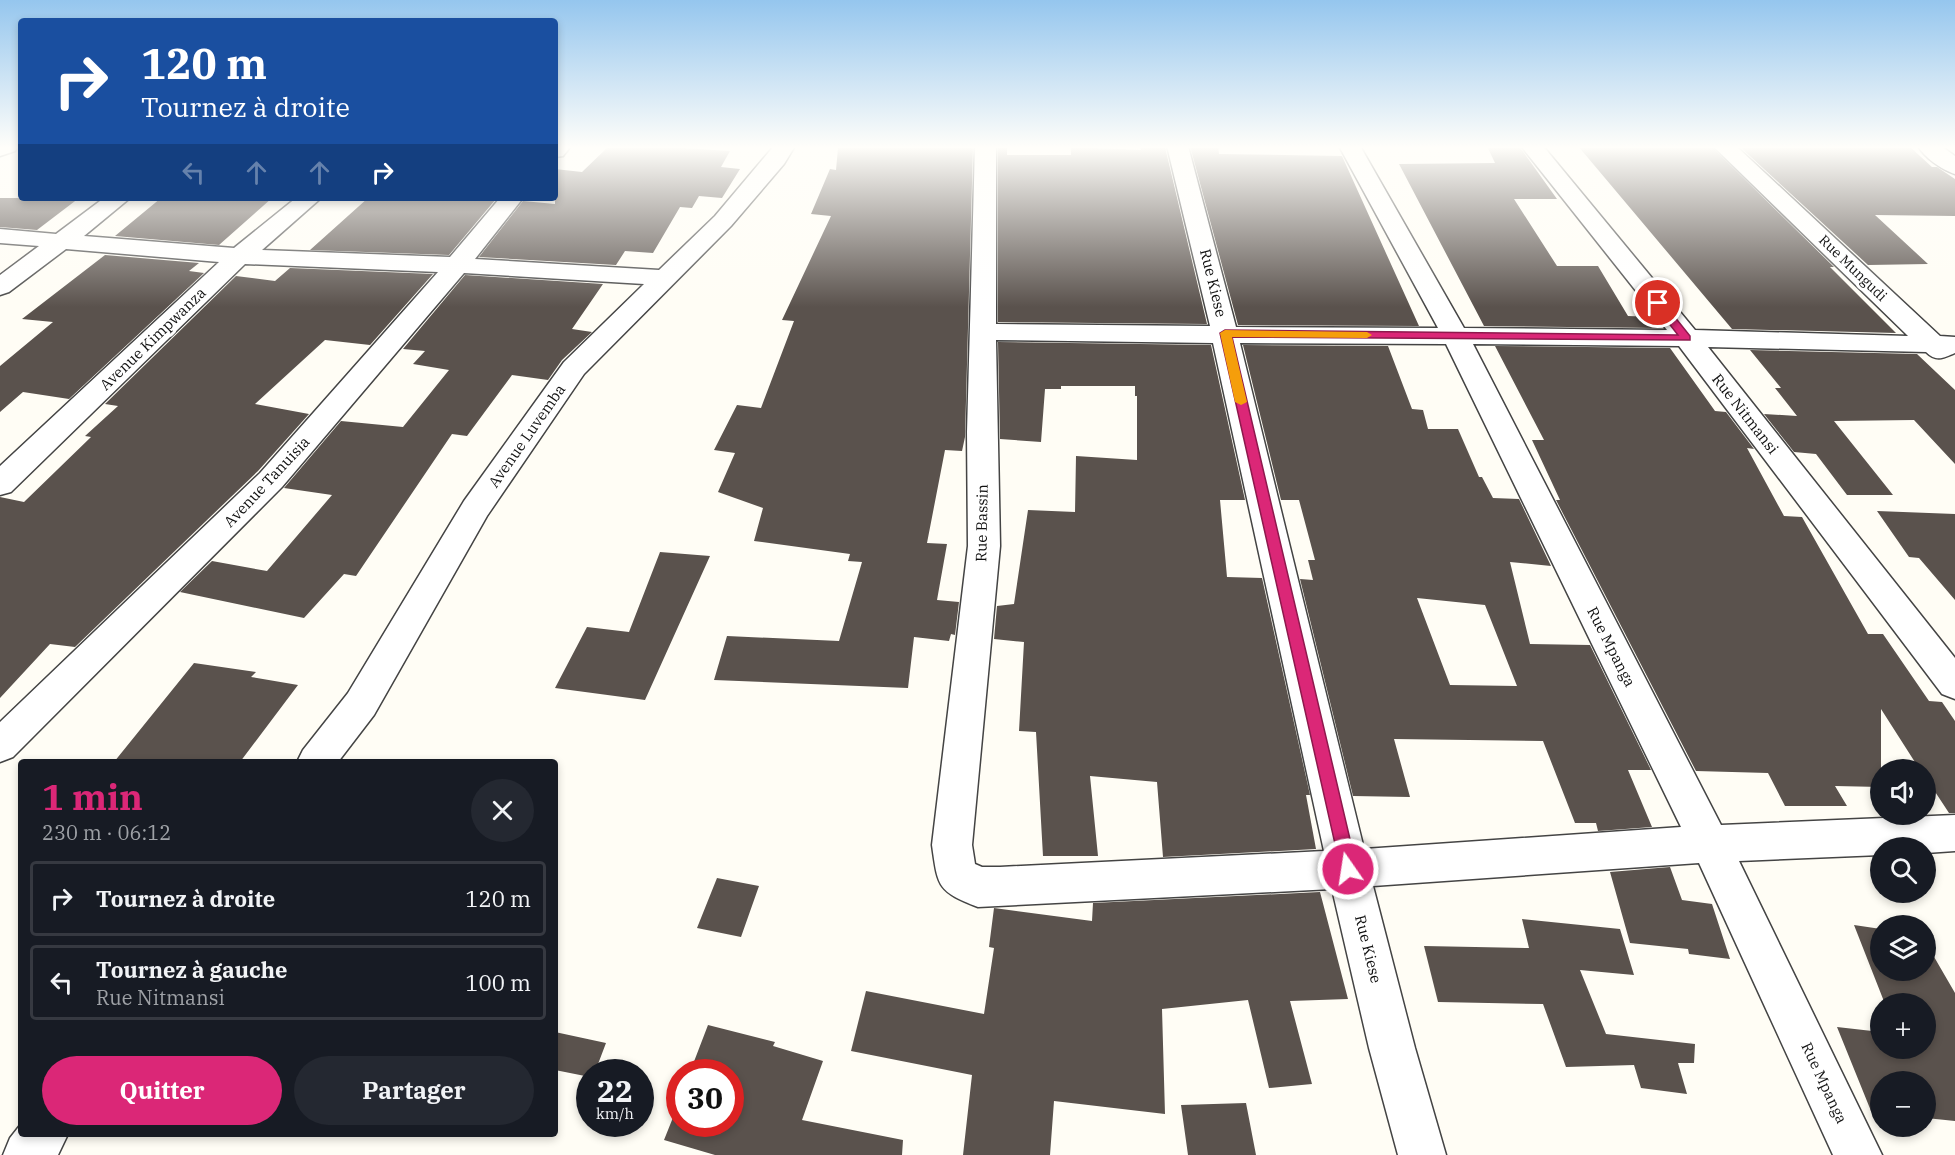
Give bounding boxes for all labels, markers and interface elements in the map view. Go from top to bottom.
text: 120 m [141,36,267,91]
icon: right [42,42,120,120]
text: Tournez à droite [141,89,350,124]
icon: left [177,156,210,189]
icon: ahead [240,156,273,189]
icon: ahead [303,156,336,189]
icon: right [366,156,399,189]
street label: Rue Mungudi [1815,231,1891,305]
street label: Rue Kiese [1196,247,1231,319]
pin [1632,277,1683,328]
street label: Avenue Kimpwanza [96,283,210,394]
icon: arrive [1641,286,1674,319]
street label: Rue Nitmansi [1708,370,1783,458]
street label: Avenue Luvemba [484,380,569,491]
street label: Avenue Tanuisia [220,432,314,531]
street label: Rue Bassin [971,483,992,562]
street label: Rue Mpanga [1583,604,1640,690]
map controls [1870,759,1936,1137]
button: sound [1870,759,1936,825]
text: 1 min [42,773,143,820]
button: close [471,779,534,842]
text: 230 m · 06:12 [42,819,171,846]
position arrow [1316,837,1380,901]
button: search [1870,837,1936,903]
icon: right [45,882,78,915]
text: Tournez à droite [96,884,275,913]
text: 120 m [465,884,531,913]
street label: Rue Kiese [1351,913,1386,985]
button: layers [1870,915,1936,981]
text: Tournez à gauche [96,955,287,984]
icon: left [45,966,78,999]
text: 100 m [465,968,531,997]
text: Rue Nitmansi [96,984,225,1011]
button: + [1870,993,1936,1059]
street label: Rue Mpanga [1797,1039,1852,1126]
button: Quitter [42,1056,282,1125]
button: Partager [294,1056,534,1125]
speed limit sign: 30 [666,1059,744,1137]
text: 22 [597,1071,633,1110]
button: − [1870,1071,1936,1137]
text: km/h [596,1104,634,1123]

